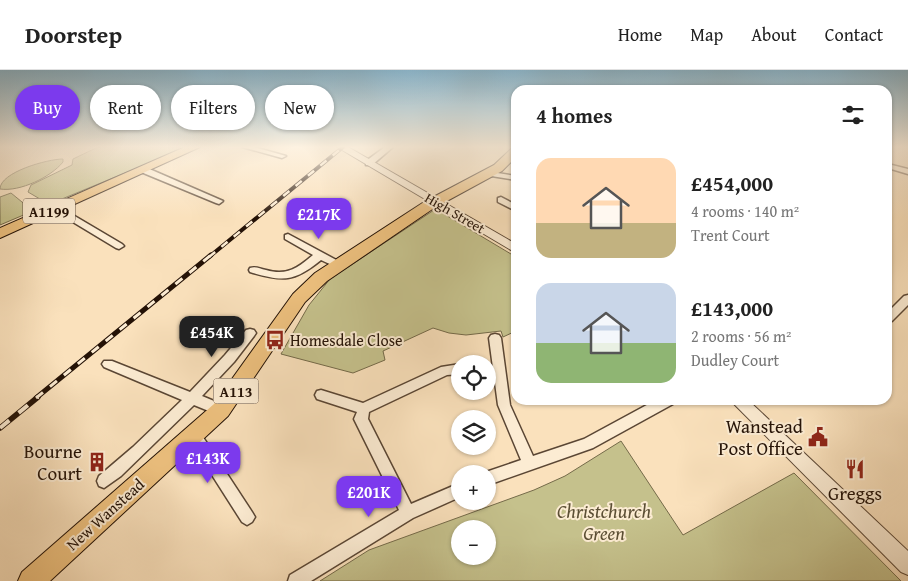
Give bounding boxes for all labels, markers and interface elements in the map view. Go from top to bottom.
text: Doorstep [25,17,122,52]
text: Home [618,21,662,48]
text: Map [690,21,723,48]
text: About [751,21,797,48]
text: Contact [825,21,883,48]
chip: Buy [15,85,80,130]
chip: Rent [90,85,161,130]
chip: Filters [171,85,255,130]
chip: New [265,85,334,130]
text: 4 homes [536,100,612,131]
icon: filters [839,101,867,129]
text: £454,000 [691,168,773,199]
icon: home [576,178,636,238]
street label: High Street [421,188,489,238]
road number: A1199 [23,198,75,224]
pin: £217K [284,198,354,240]
text: 4 rooms · 140 m² [691,199,799,223]
text: £217K [297,202,341,226]
text: Trent Court [691,223,770,247]
text: £143,000 [691,293,773,324]
icon: home [576,303,636,363]
pin: £454K [177,316,247,358]
text: £454K [190,320,234,344]
text: 2 rooms · 56 m² [691,324,791,348]
place label: Homesdale Close [290,328,403,352]
bus stop icon: Homesdale Close [264,329,286,351]
text: Dudley Court [691,348,779,372]
map controls [451,355,496,565]
button: locate [451,355,496,400]
road number: A113 [214,378,258,404]
button: layers [451,410,496,455]
place label: Wanstead Post Office [718,412,804,462]
public building icon: Wanstead Post Office [807,426,829,448]
place label: Bourne Court [24,437,82,487]
pin: £143K [173,442,243,484]
text: £143K [186,446,230,470]
building icon: Bourne Court [86,451,108,473]
restaurant icon: Greggs [844,458,866,480]
button: + [451,465,496,510]
street label: New Wanstead [61,472,150,556]
pin: £201K [334,476,404,518]
place label: Greggs [828,479,882,507]
text: £201K [347,480,391,504]
park label: Christchurch Green [557,497,651,547]
button: − [451,520,496,565]

